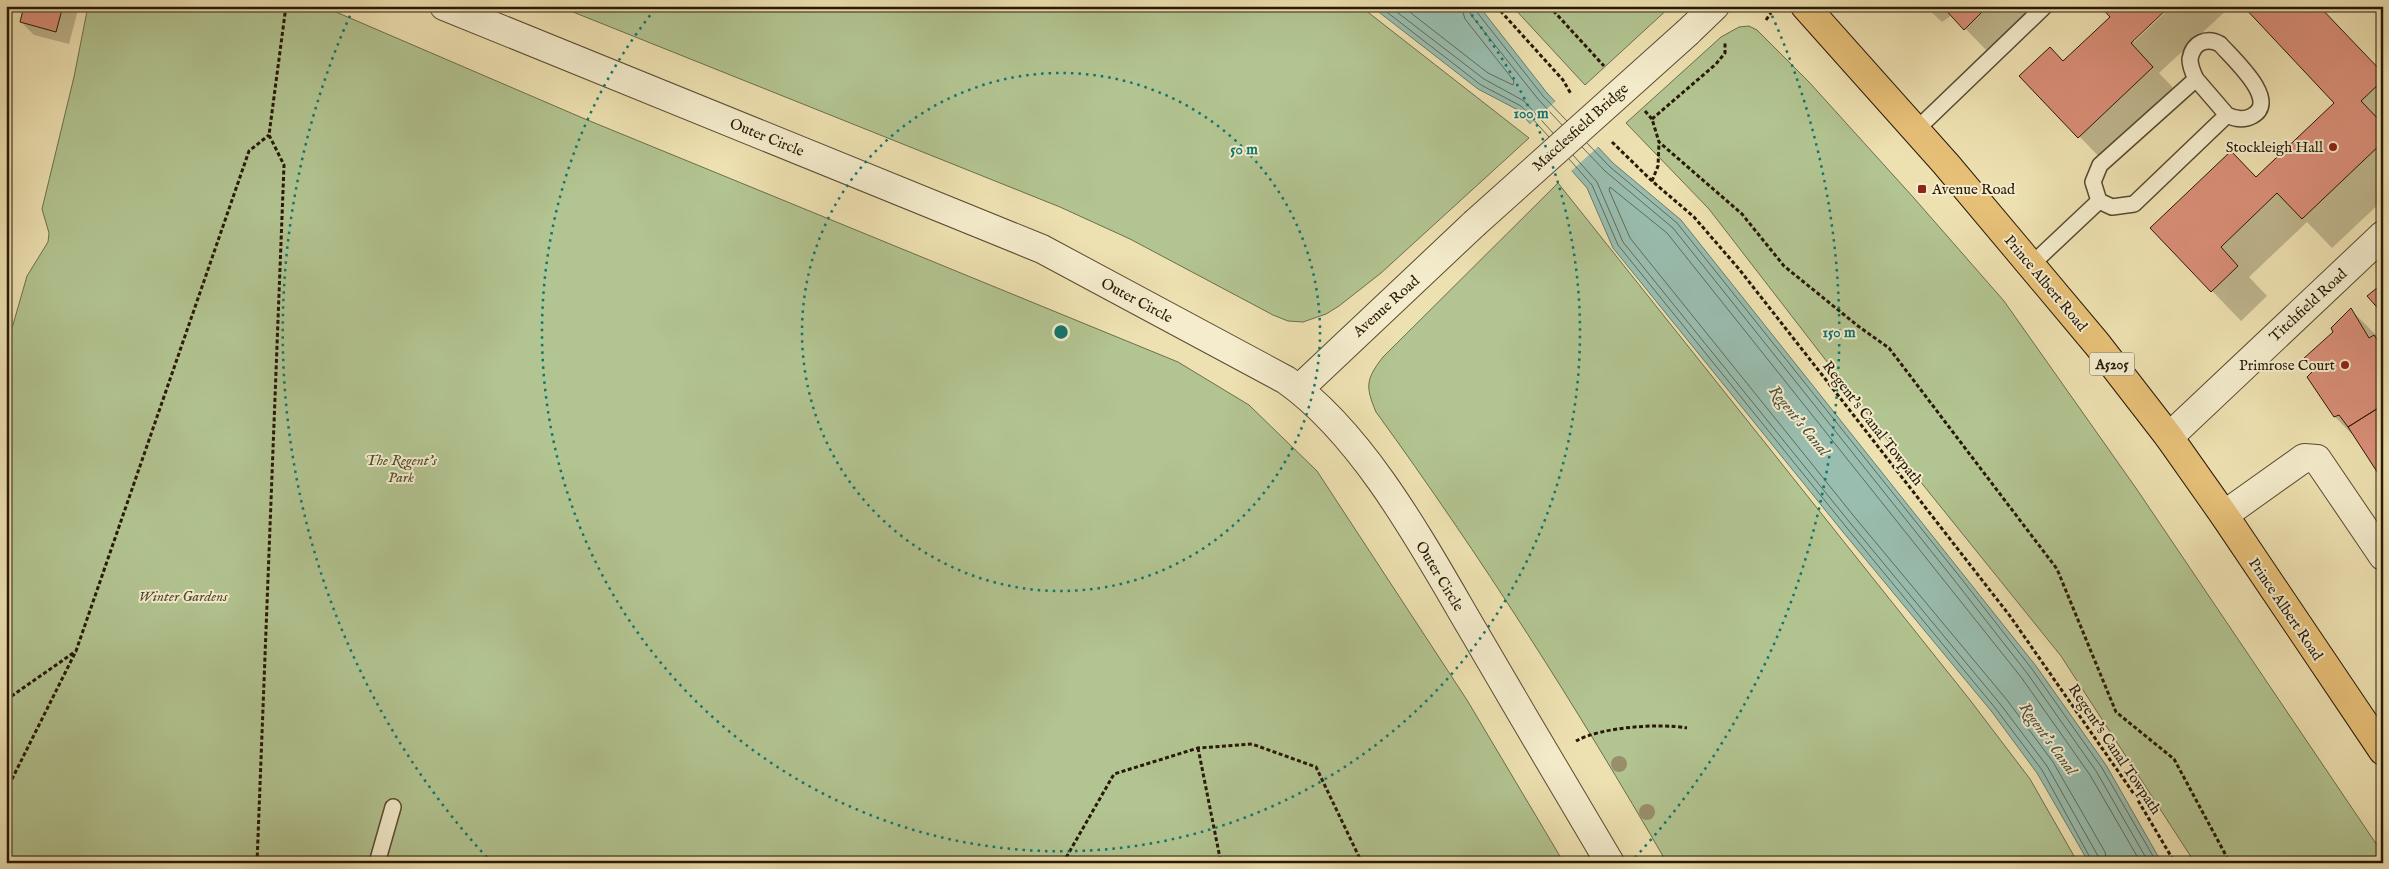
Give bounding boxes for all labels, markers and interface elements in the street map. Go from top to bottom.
street label: Macclesfield Bridge [1528,79,1632,176]
text: 100 m [1513,104,1549,123]
street label: Outer Circle [727,114,807,161]
place label: Stockleigh Hall [2226,138,2324,157]
text: 50 m [1230,140,1258,159]
marker: Stockleigh Hall [2327,141,2339,153]
place label: Avenue Road [1931,180,2016,199]
marker: Avenue Road [1916,183,1928,195]
street label: Prince Albert Road [2000,231,2092,336]
street label: Titchfield Road [2266,264,2352,346]
street label: Avenue Road [1348,271,1424,342]
street label: Outer Circle [1098,274,1176,327]
centre of rings [1052,323,1070,341]
text: 150 m [1822,323,1856,342]
road number: A5205 [2090,352,2134,376]
place label: Primrose Court [2239,356,2335,375]
street label: Regent's Canal Towpath [1818,357,1927,489]
marker: Primrose Court [2339,359,2351,371]
water label: Regent's Canal [1764,382,1834,462]
park label: The Regent's Park [365,451,438,487]
street label: Outer Circle [1411,538,1468,615]
street label: Prince Albert Road [2244,554,2328,665]
park label: Winter Gardens [139,587,228,606]
street label: Regent's Canal Towpath [2064,681,2165,818]
water label: Regent's Canal [2014,699,2081,781]

